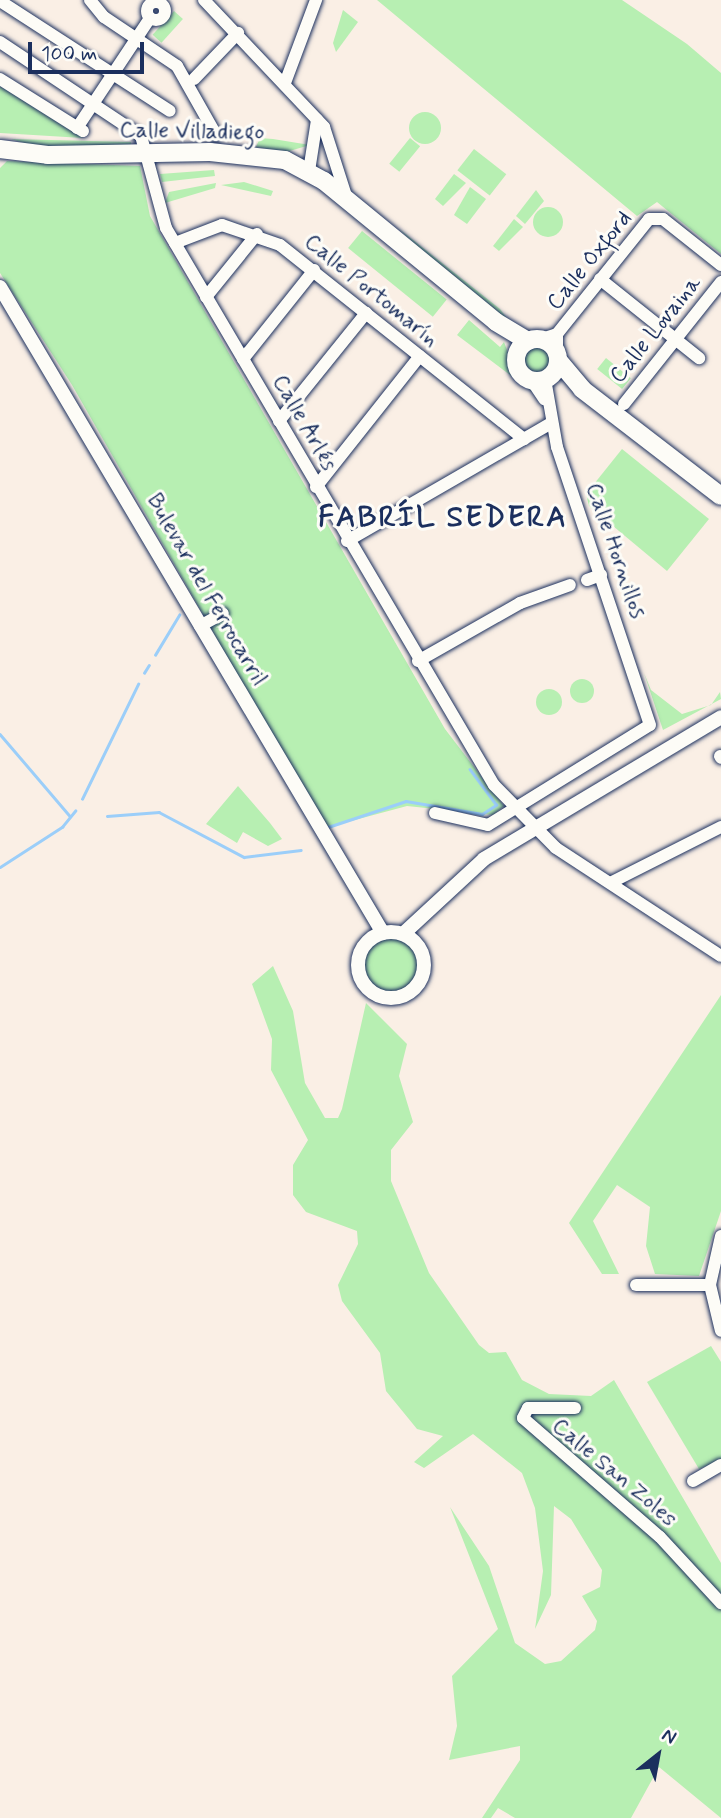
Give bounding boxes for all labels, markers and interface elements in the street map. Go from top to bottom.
scale bar [32,28,147,72]
text: 100 m [41,40,97,68]
street label: Calle Villadiego [120,117,264,147]
street label: Calle Oxford [541,205,639,317]
street label: Calle Portomarín [298,228,444,354]
street label: Calle Lovaina [604,271,708,389]
street label: Calle Arlés [265,370,343,476]
street label: Calle Hornillos [579,479,651,623]
street label: Bulevar del Ferrocarril [139,489,273,691]
district label: FABRÍL SEDERA [316,500,570,536]
street label: Calle San Zoles [547,1413,681,1533]
north arrow [623,1720,693,1790]
text: N [657,1723,681,1751]

